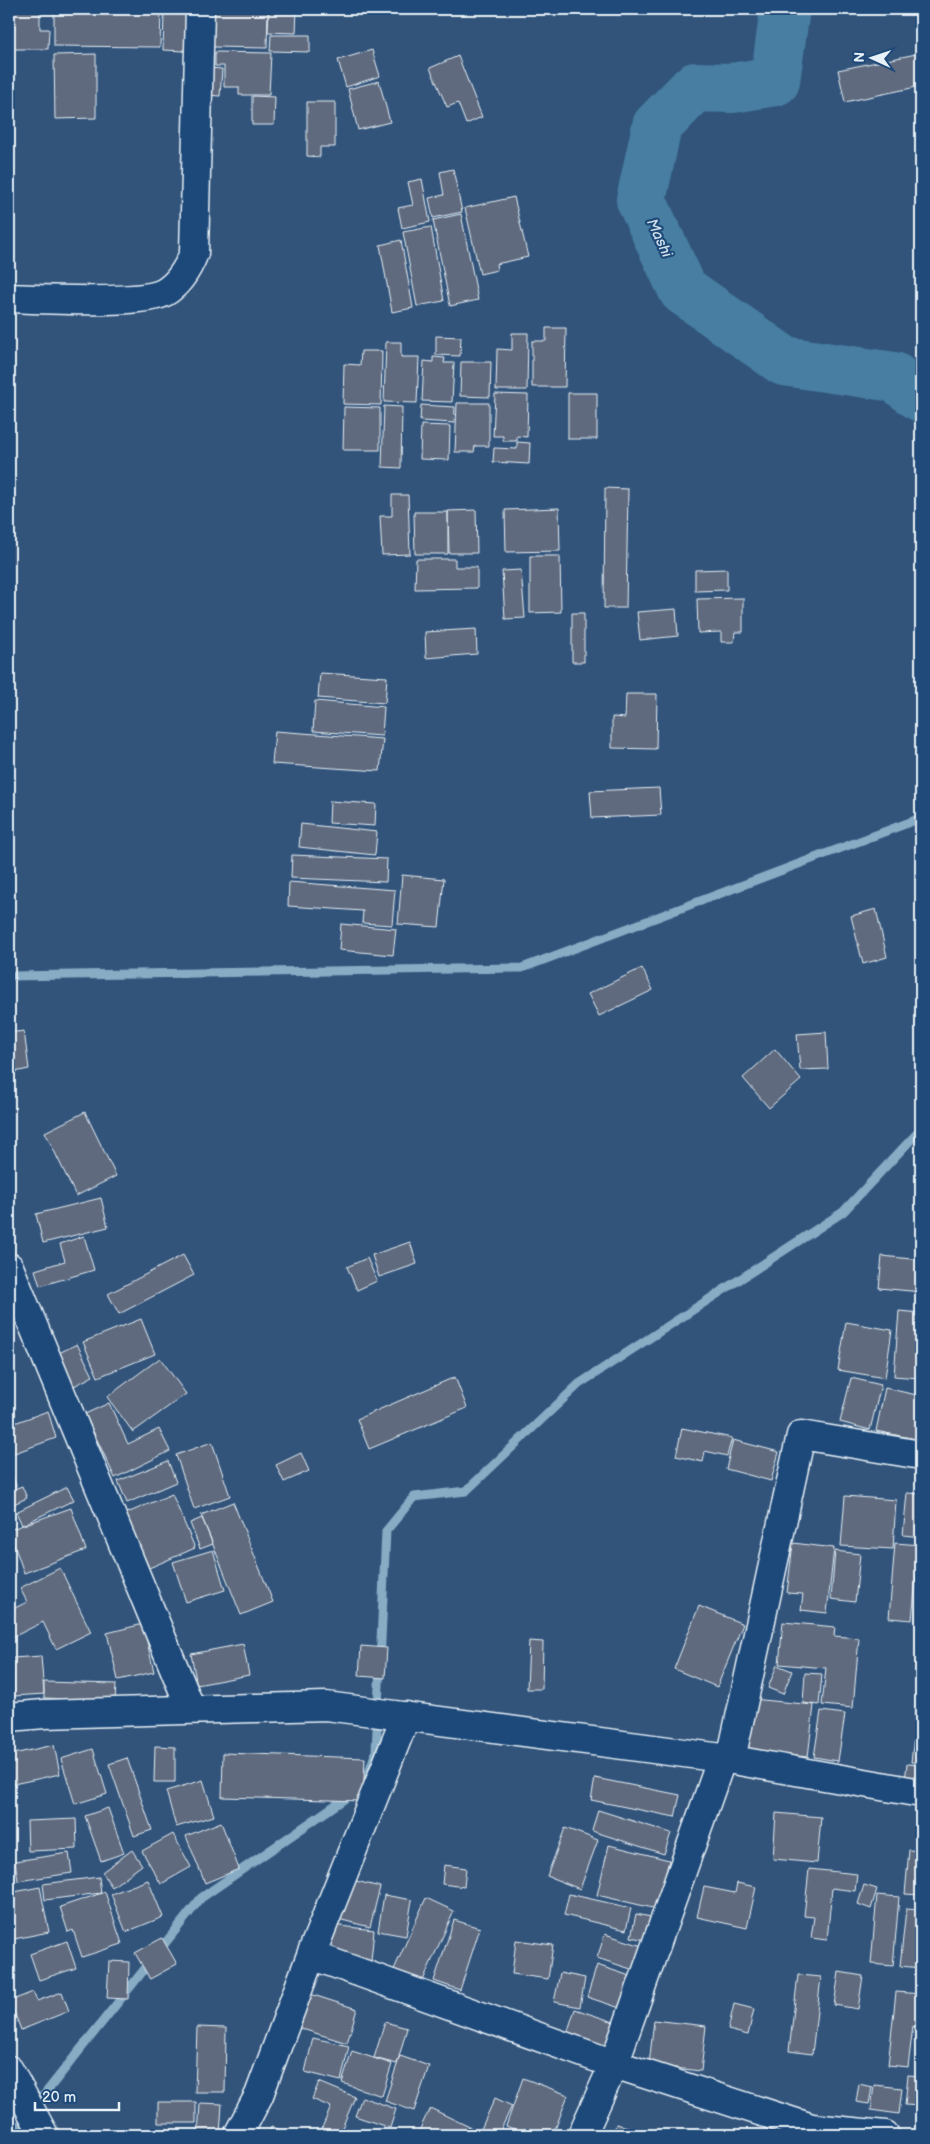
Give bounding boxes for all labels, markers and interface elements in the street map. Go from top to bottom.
north arrow [848,32,898,82]
text: N [851,52,868,63]
water label: Mashi [642,216,676,261]
scale bar [35,2079,119,2111]
text: 20 m [42,2088,76,2107]

